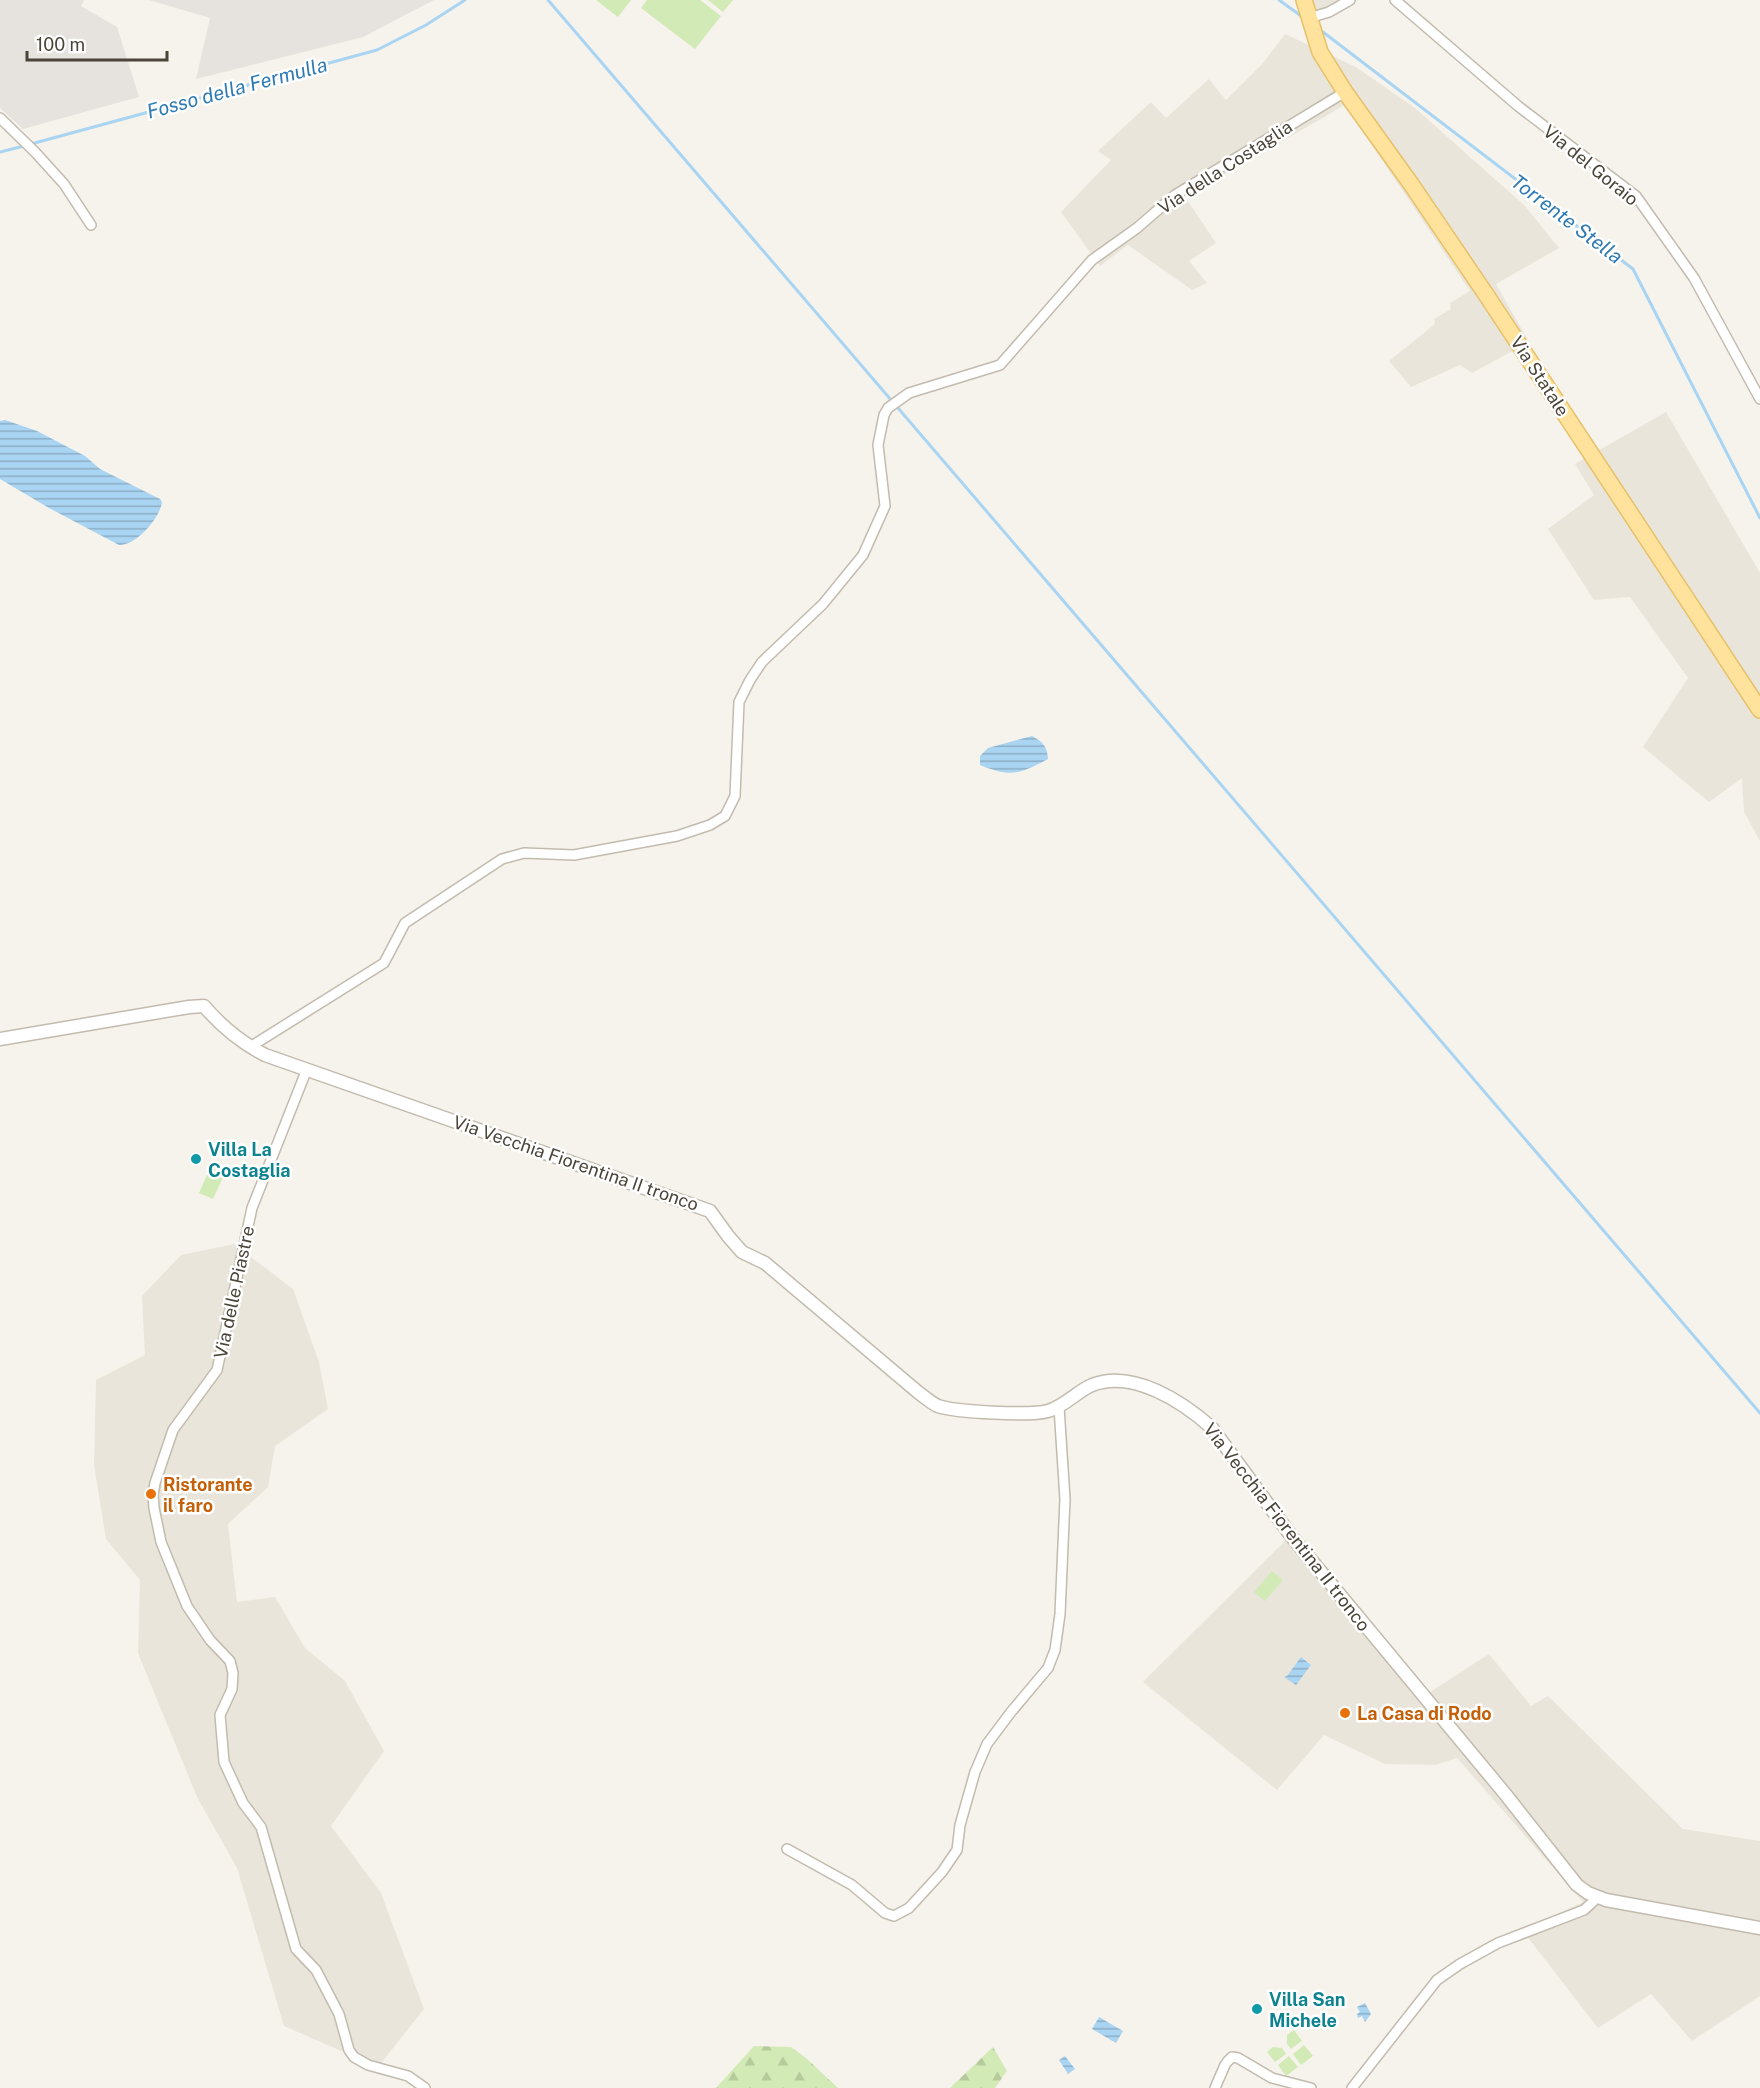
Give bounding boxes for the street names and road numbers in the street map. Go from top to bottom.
street label: Via della Costaglia [1154,116,1296,218]
street label: Via del Goraio [1539,120,1643,210]
street label: Via Statale [1506,332,1574,420]
street label: Via Vecchia Fiorentina II tronco [451,1111,701,1215]
street label: Via delle Piastre [210,1224,258,1360]
street label: Via Vecchia Fiorentina II tronco [1199,1419,1375,1635]

